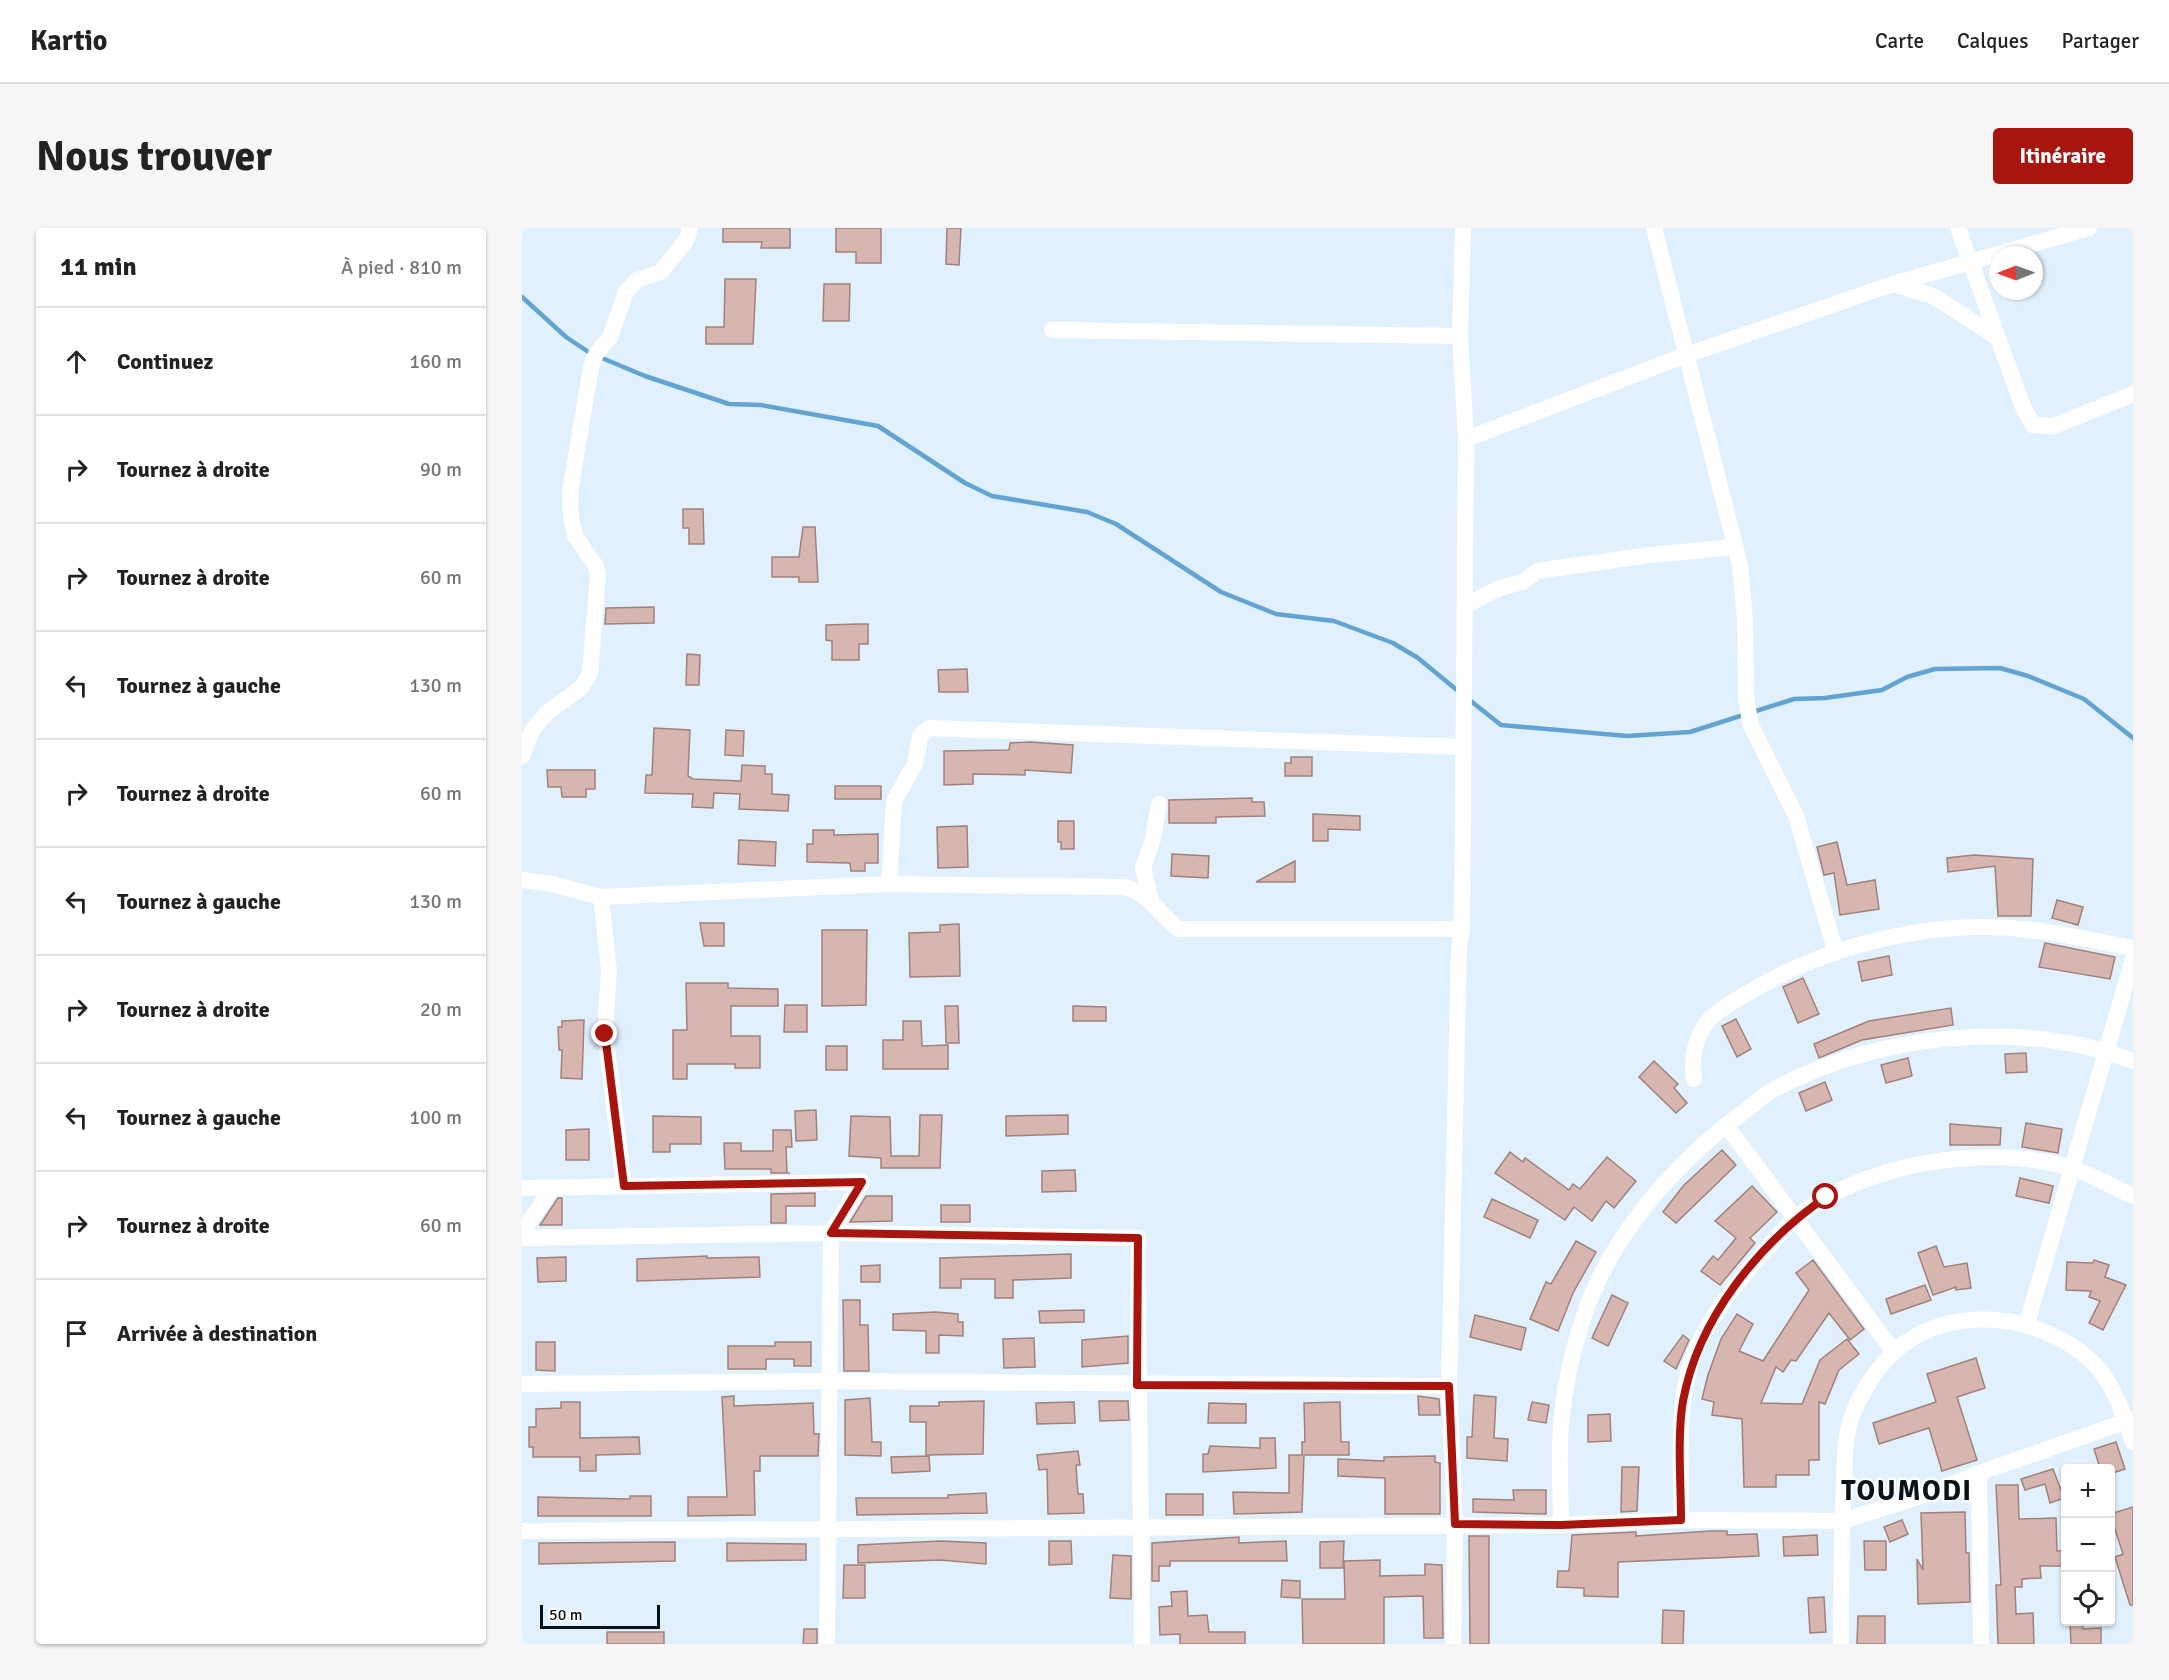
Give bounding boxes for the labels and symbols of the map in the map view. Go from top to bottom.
north arrow [1989,246,2043,300]
route end [591,1020,617,1046]
route start [1812,1183,1838,1209]
district label: TOUMODI [1841,1474,1973,1508]
scale bar [540,1602,660,1630]

